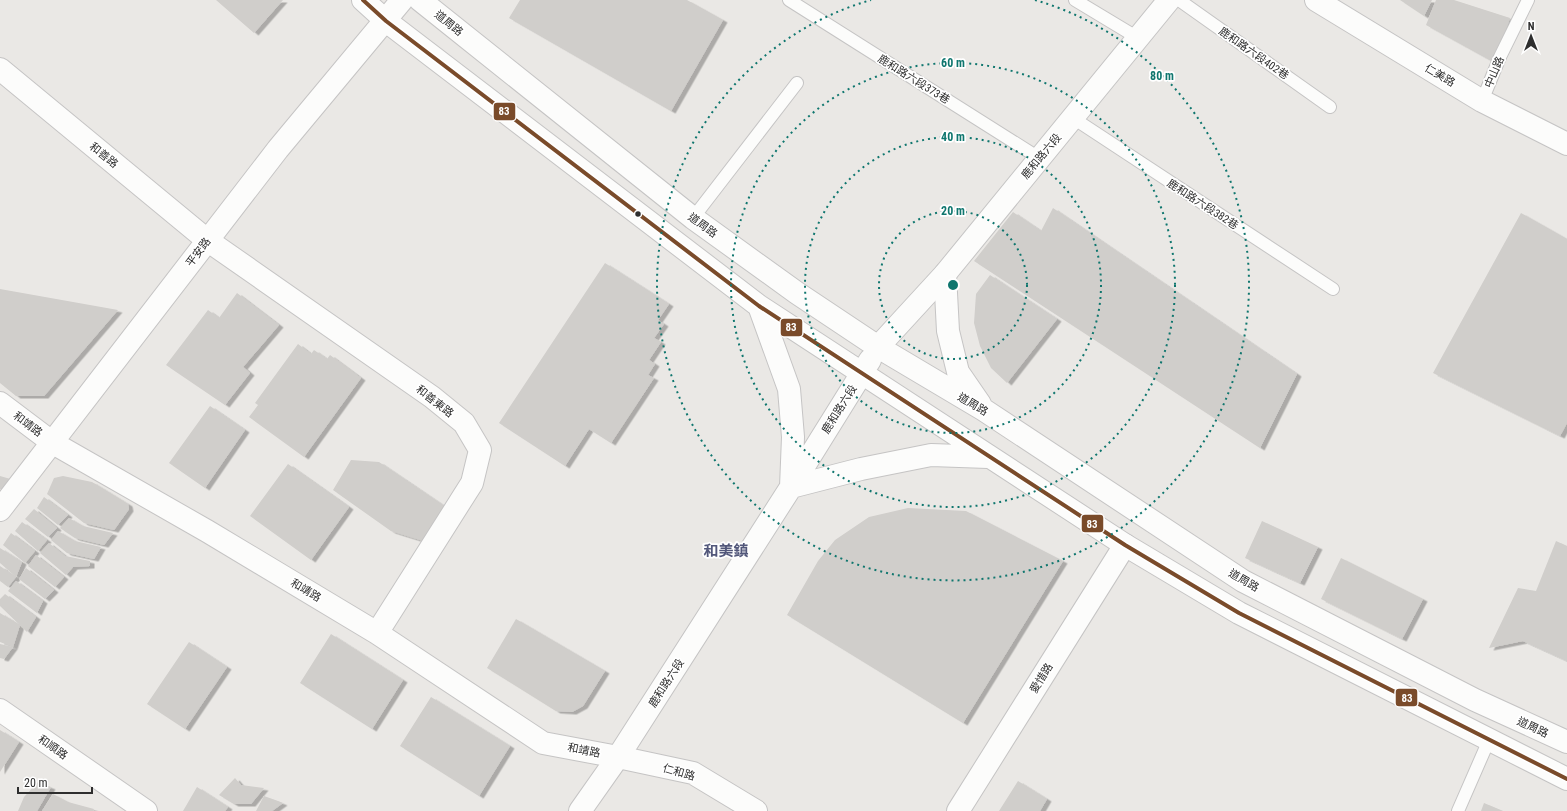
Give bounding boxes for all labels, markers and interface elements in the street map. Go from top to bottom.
street label: 道周路 [432,8,466,39]
north arrow [1511,16,1551,56]
text: N [1528,20,1535,33]
street label: 鹿和路六段402巷 [1216,24,1291,82]
street label: 鹿和路六段373巷 [875,52,952,107]
street label: 中山路 [1482,54,1507,90]
text: 60 m [941,56,965,70]
street label: 仁美路 [1422,61,1457,89]
text: 80 m [1150,69,1174,83]
line badge: 83 [493,102,516,121]
text: 83 [498,105,510,118]
text: 40 m [941,130,965,144]
street label: 鹿和路六段 [1019,131,1064,182]
street label: 和善路 [87,140,121,171]
street label: 鹿和路六段382巷 [1165,177,1241,232]
text: 20 m [941,204,965,218]
unlabelled marker [633,209,643,219]
street label: 道周路 [686,210,720,240]
street label: 平安路 [183,235,214,269]
centre of rings [946,278,960,292]
line badge: 83 [780,318,803,337]
text: 83 [785,321,797,334]
street label: 鹿和路六段 [819,382,860,436]
street label: 和善東路 [413,383,456,420]
street label: 道周路 [955,390,990,418]
street label: 和靖路 [11,409,45,440]
line badge: 83 [1081,514,1104,533]
text: 83 [1086,518,1098,531]
district label: 和美鎮 [703,542,749,560]
street label: 道周路 [1226,567,1261,594]
street label: 和靖路 [288,576,323,604]
street label: 鹿和路六段 [646,657,687,710]
street label: 愛惜路 [1027,661,1056,696]
line badge: 83 [1395,688,1418,707]
text: 83 [1401,692,1413,705]
street label: 道周路 [1515,715,1550,740]
street label: 和順路 [35,733,70,762]
street label: 和靖路 [566,741,601,760]
street label: 仁和路 [661,762,697,783]
scale bar [18,769,92,795]
text: 20 m [24,776,48,790]

